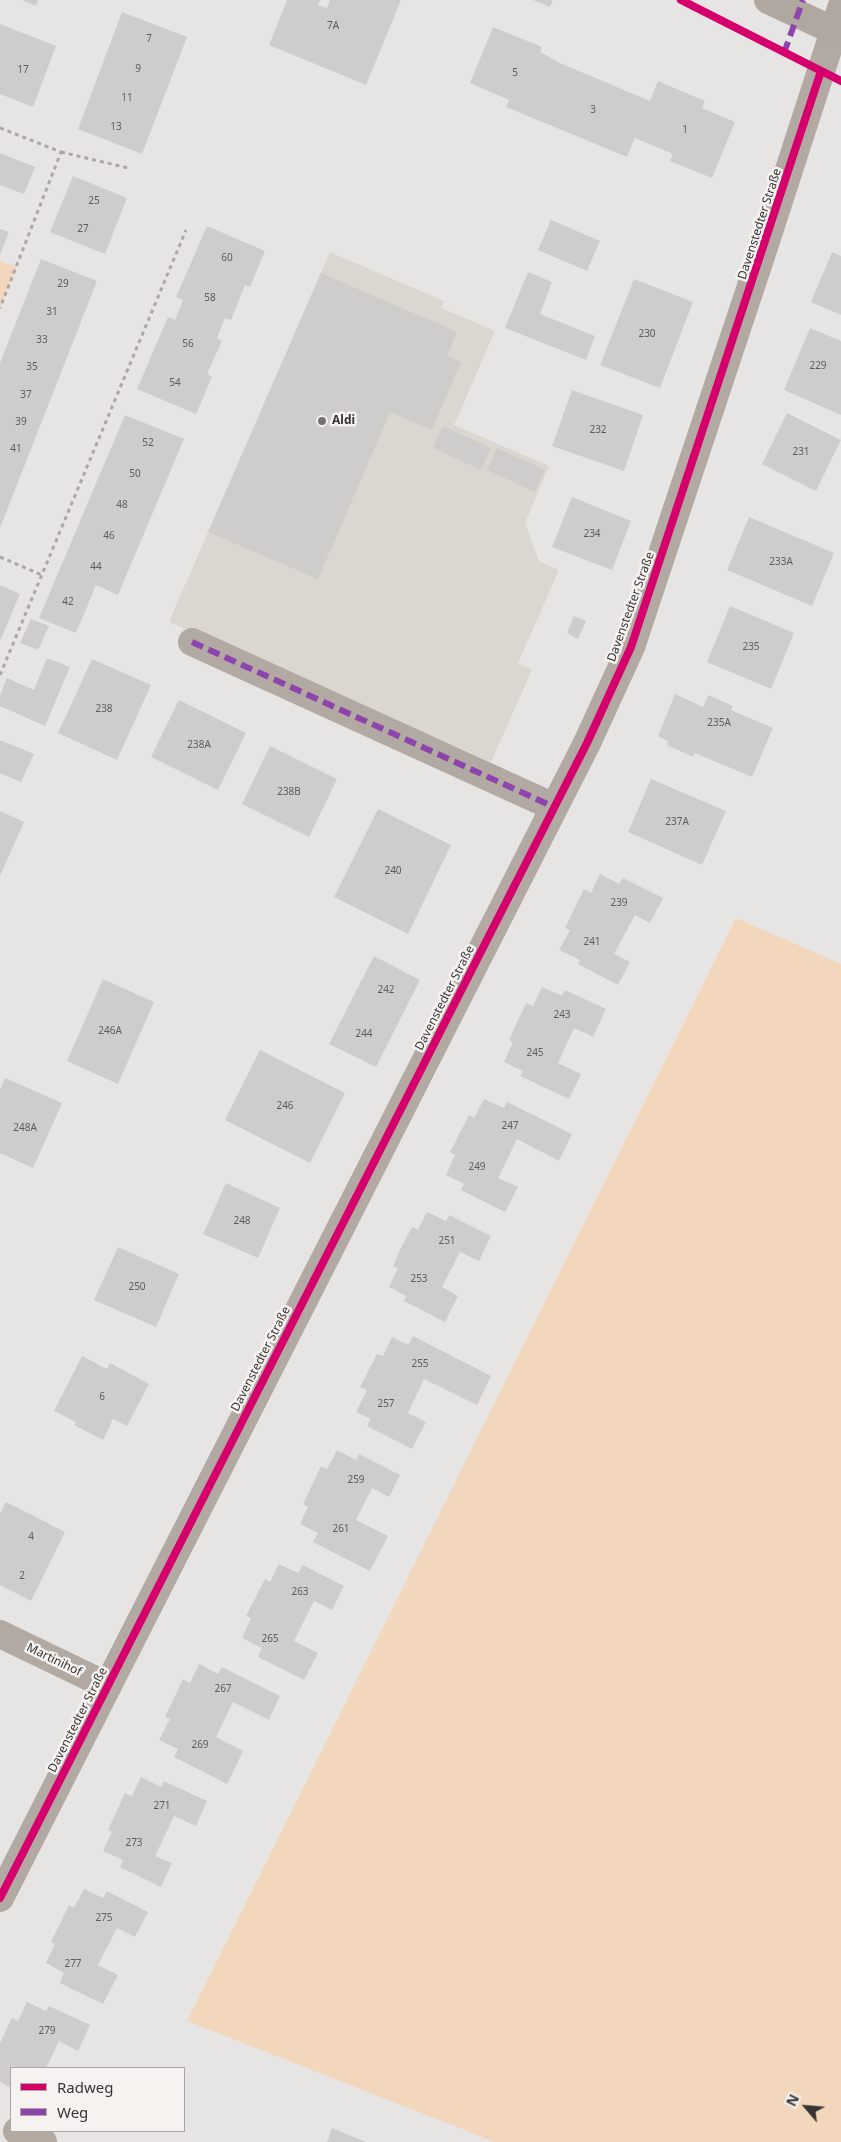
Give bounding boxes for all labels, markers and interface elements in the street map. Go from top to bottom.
house number: 7A [327,20,339,32]
house number: 7 [146,33,152,45]
house number: 9 [135,63,141,75]
house number: 17 [17,64,29,76]
house number: 5 [512,67,518,79]
house number: 11 [121,92,133,104]
house number: 3 [590,104,596,116]
house number: 13 [110,121,122,133]
house number: 1 [682,124,688,136]
street label: Davenstedter Straße [735,167,785,281]
house number: 25 [88,195,100,207]
house number: 27 [77,223,89,235]
house number: 60 [221,252,233,264]
house number: 29 [57,278,69,290]
house number: 58 [204,292,216,304]
house number: 31 [46,306,58,318]
house number: 230 [638,328,656,340]
house number: 33 [36,334,48,346]
house number: 56 [182,338,194,350]
house number: 229 [809,360,827,372]
house number: 35 [26,361,38,373]
house number: 54 [169,377,181,389]
house number: 37 [20,389,32,401]
place label: Aldi [332,414,355,428]
marker: Aldi [316,415,328,427]
house number: 39 [15,416,27,428]
house number: 232 [589,424,607,436]
house number: 52 [142,437,154,449]
house number: 41 [10,443,22,455]
house number: 231 [792,446,810,458]
house number: 50 [129,468,141,480]
house number: 48 [116,499,128,511]
house number: 234 [583,528,601,540]
house number: 46 [103,530,115,542]
street label: Davenstedter Straße [604,550,658,664]
house number: 233A [769,556,793,568]
house number: 44 [90,561,102,573]
house number: 42 [62,596,74,608]
house number: 235 [742,641,760,653]
house number: 238 [95,703,113,715]
house number: 235A [707,717,731,729]
house number: 238A [187,739,211,751]
house number: 238B [277,786,301,798]
house number: 237A [665,816,689,828]
house number: 240 [384,865,402,877]
house number: 239 [610,897,628,909]
house number: 241 [583,936,601,948]
street label: Davenstedter Straße [412,943,478,1053]
house number: 242 [377,984,395,996]
house number: 243 [553,1009,571,1021]
house number: 246A [98,1025,122,1037]
house number: 244 [355,1028,373,1040]
house number: 245 [526,1047,544,1059]
house number: 246 [276,1100,294,1112]
house number: 247 [501,1120,519,1132]
house number: 248A [13,1122,37,1134]
house number: 249 [468,1161,486,1173]
house number: 248 [233,1215,251,1227]
house number: 251 [438,1235,456,1247]
house number: 253 [410,1273,428,1285]
house number: 250 [128,1281,146,1293]
street label: Davenstedter Straße [228,1304,294,1414]
house number: 255 [411,1358,429,1370]
house number: 6 [99,1391,105,1403]
house number: 257 [377,1398,395,1410]
house number: 259 [347,1474,365,1486]
house number: 261 [332,1523,350,1535]
house number: 4 [28,1531,34,1543]
house number: 2 [19,1570,25,1582]
house number: 263 [291,1586,309,1598]
house number: 265 [261,1633,279,1645]
street label: Martinihof [24,1641,84,1679]
street label: Davenstedter Straße [45,1665,111,1775]
house number: 267 [214,1683,232,1695]
house number: 269 [191,1739,209,1751]
house number: 271 [153,1800,171,1812]
house number: 273 [125,1837,143,1849]
house number: 275 [95,1912,113,1924]
house number: 277 [64,1958,82,1970]
house number: 279 [38,2025,56,2037]
legend [10,2067,185,2132]
text: Radweg [57,2077,113,2097]
north arrow [781,2082,831,2132]
text: N [781,2091,803,2109]
text: Weg [57,2102,88,2122]

